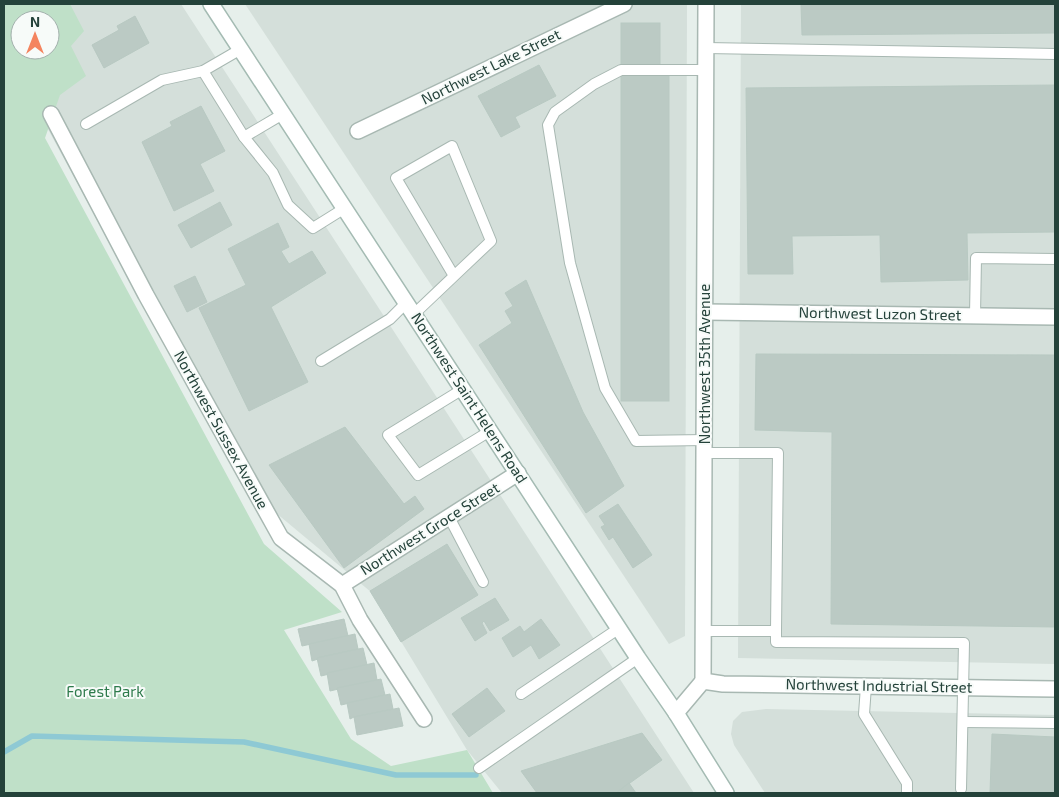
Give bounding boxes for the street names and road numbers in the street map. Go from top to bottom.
street label: Northwest Lake Street [418,24,564,108]
street label: Northwest 35th Avenue [695,284,713,444]
street label: Northwest Luzon Street [798,303,962,323]
street label: Northwest Saint Helens Road [408,309,532,486]
street label: Northwest Sussex Avenue [171,347,273,512]
street label: Northwest Groce Street [357,478,503,578]
street label: Northwest Industrial Street [785,674,973,696]

